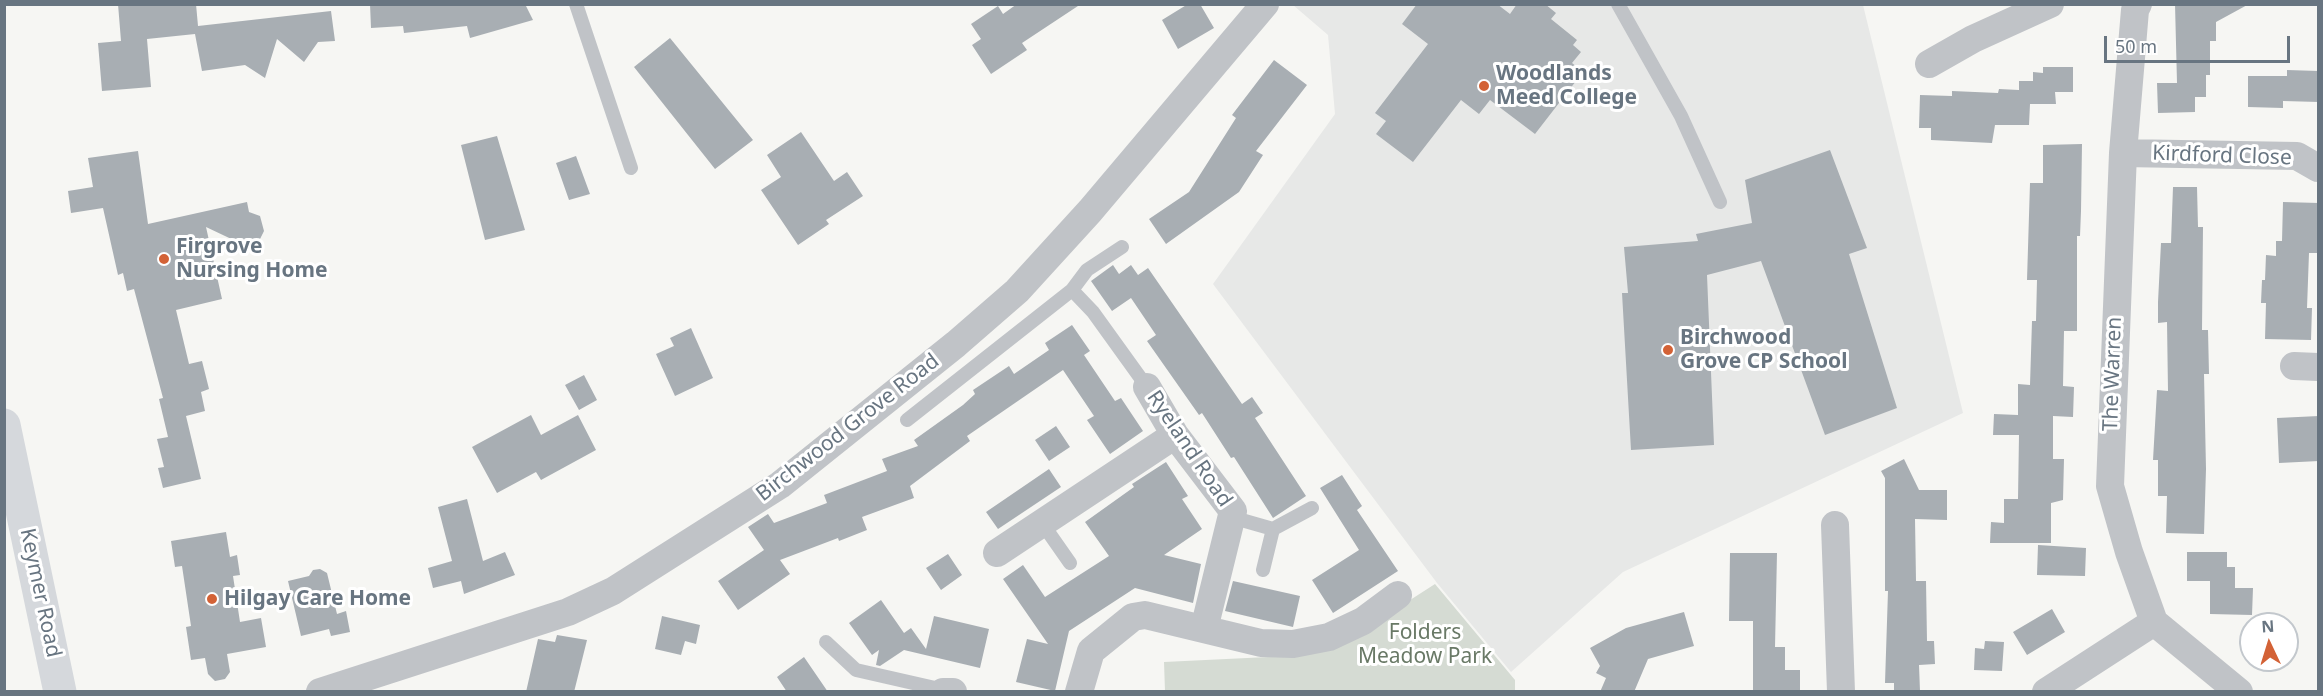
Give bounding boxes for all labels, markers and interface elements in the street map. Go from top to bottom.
scale bar [2107,24,2293,62]
text: 50 m [2115,34,2157,58]
place label: Woodlands Meed College [1496,61,1637,111]
marker: Woodlands Meed College [1477,79,1491,93]
street label: Kirdford Close [2152,141,2292,171]
place label: Firgrove Nursing Home [176,234,328,284]
marker: Firgrove Nursing Home [157,252,171,266]
street label: The Warren [2098,316,2128,432]
place label: Birchwood Grove CP School [1680,325,1847,375]
marker: Birchwood Grove CP School [1661,343,1675,357]
street label: Birchwood Grove Road [752,349,944,507]
street label: Ryeland Road [1141,386,1237,512]
street label: Keymer Road [14,526,66,660]
place label: Hilgay Care Home [224,586,411,612]
marker: Hilgay Care Home [205,592,219,606]
north arrow [2239,612,2299,672]
text: N [2261,615,2275,637]
park label: Folders Meadow Park [1358,620,1492,670]

